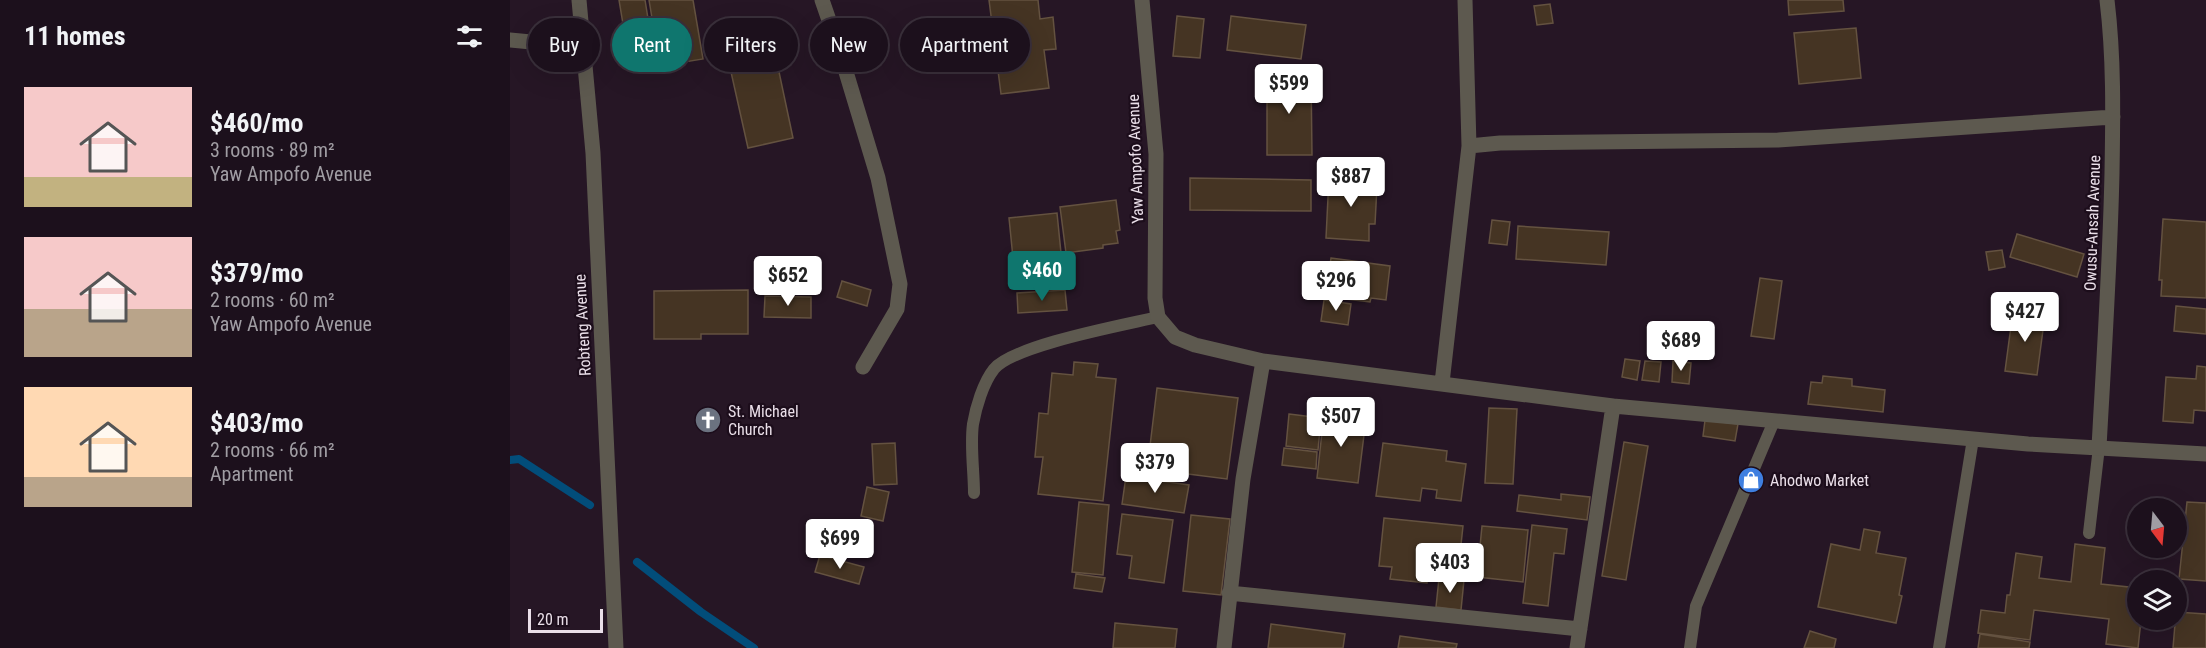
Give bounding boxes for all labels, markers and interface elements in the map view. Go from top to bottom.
chip: Buy [528,18,600,72]
chip: Rent [612,18,692,72]
chip: Filters [704,18,798,72]
chip: New [810,18,888,72]
chip: Apartment [900,18,1030,72]
icon: filters [453,20,486,53]
text: 11 homes [24,21,126,51]
pin: $599 [1253,64,1325,115]
text: $599 [1269,71,1309,95]
street label: Yaw Ampofo Avenue [1124,94,1147,224]
text: $460/mo [210,108,303,138]
icon: home [72,111,144,183]
text: 3 rooms · 89 m² [210,138,335,162]
street label: Owusu-Ansah Avenue [2081,155,2104,291]
pin: $887 [1315,157,1387,208]
text: Yaw Ampofo Avenue [210,162,372,186]
text: $887 [1331,164,1371,188]
pin: $460 [1006,251,1078,302]
pin: $652 [752,256,824,307]
text: $379/mo [210,258,303,288]
text: $460 [1022,258,1062,282]
icon: home [72,261,144,333]
pin: $296 [1300,261,1372,312]
text: $652 [768,263,808,287]
text: $296 [1316,268,1356,292]
street label: Robteng Avenue [570,274,595,376]
text: 2 rooms · 60 m² [210,288,335,312]
pin: $427 [1989,292,2061,343]
text: $427 [2005,299,2045,323]
text: Yaw Ampofo Avenue [210,312,372,336]
pin: $689 [1645,321,1717,372]
text: $689 [1661,328,1701,352]
pin: $507 [1305,397,1377,448]
place label: St. Michael Church [728,402,799,439]
text: $507 [1321,404,1361,428]
church icon: St. Michael Church [693,405,723,435]
text: $403/mo [210,408,303,438]
icon: home [72,411,144,483]
text: 2 rooms · 66 m² [210,438,335,462]
pin: $379 [1119,443,1191,494]
text: $379 [1135,450,1175,474]
text: Apartment [210,462,294,486]
shop icon: Ahodwo Market [1736,465,1766,495]
place label: Ahodwo Market [1770,471,1869,490]
north arrow [2127,498,2187,558]
map controls [2127,498,2187,630]
pin: $699 [804,519,876,570]
text: $699 [820,526,860,550]
pin: $403 [1414,543,1486,594]
text: $403 [1430,550,1470,574]
button: layers [2127,570,2187,630]
scale bar [528,606,603,634]
text: 20 m [537,610,569,629]

